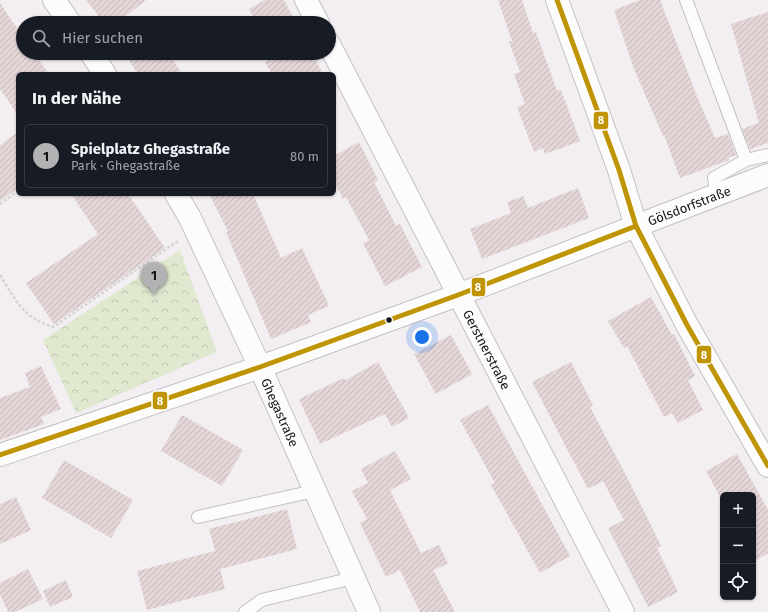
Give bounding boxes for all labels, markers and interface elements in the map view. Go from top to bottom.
search box [16,16,336,60]
icon: search [30,27,52,49]
text: Hier suchen [62,29,143,47]
text: In der Nähe [32,88,121,109]
line badge: 8 [593,111,609,130]
text: 8 [598,114,605,127]
text: Spielplatz Ghegastraße [71,140,230,158]
text: 1 [43,149,49,164]
text: 80 m [290,149,319,164]
text: Park · Ghegastraße [71,158,180,173]
street label: Gölsdorfstraße [646,183,733,228]
pin: 1 [141,262,167,295]
line badge: 8 [471,277,486,297]
text: 8 [475,281,482,294]
street label: Gerstnerstraße [460,307,514,392]
unlabelled marker [384,315,394,325]
your location [412,327,432,347]
line badge: 8 [696,345,712,364]
text: 8 [701,349,708,362]
street label: Ghegastraße [258,376,302,449]
line badge: 8 [152,391,168,410]
text: 8 [157,395,164,408]
map controls [720,492,756,600]
button: + [720,492,756,528]
button: − [720,528,756,564]
button: locate [720,564,756,600]

